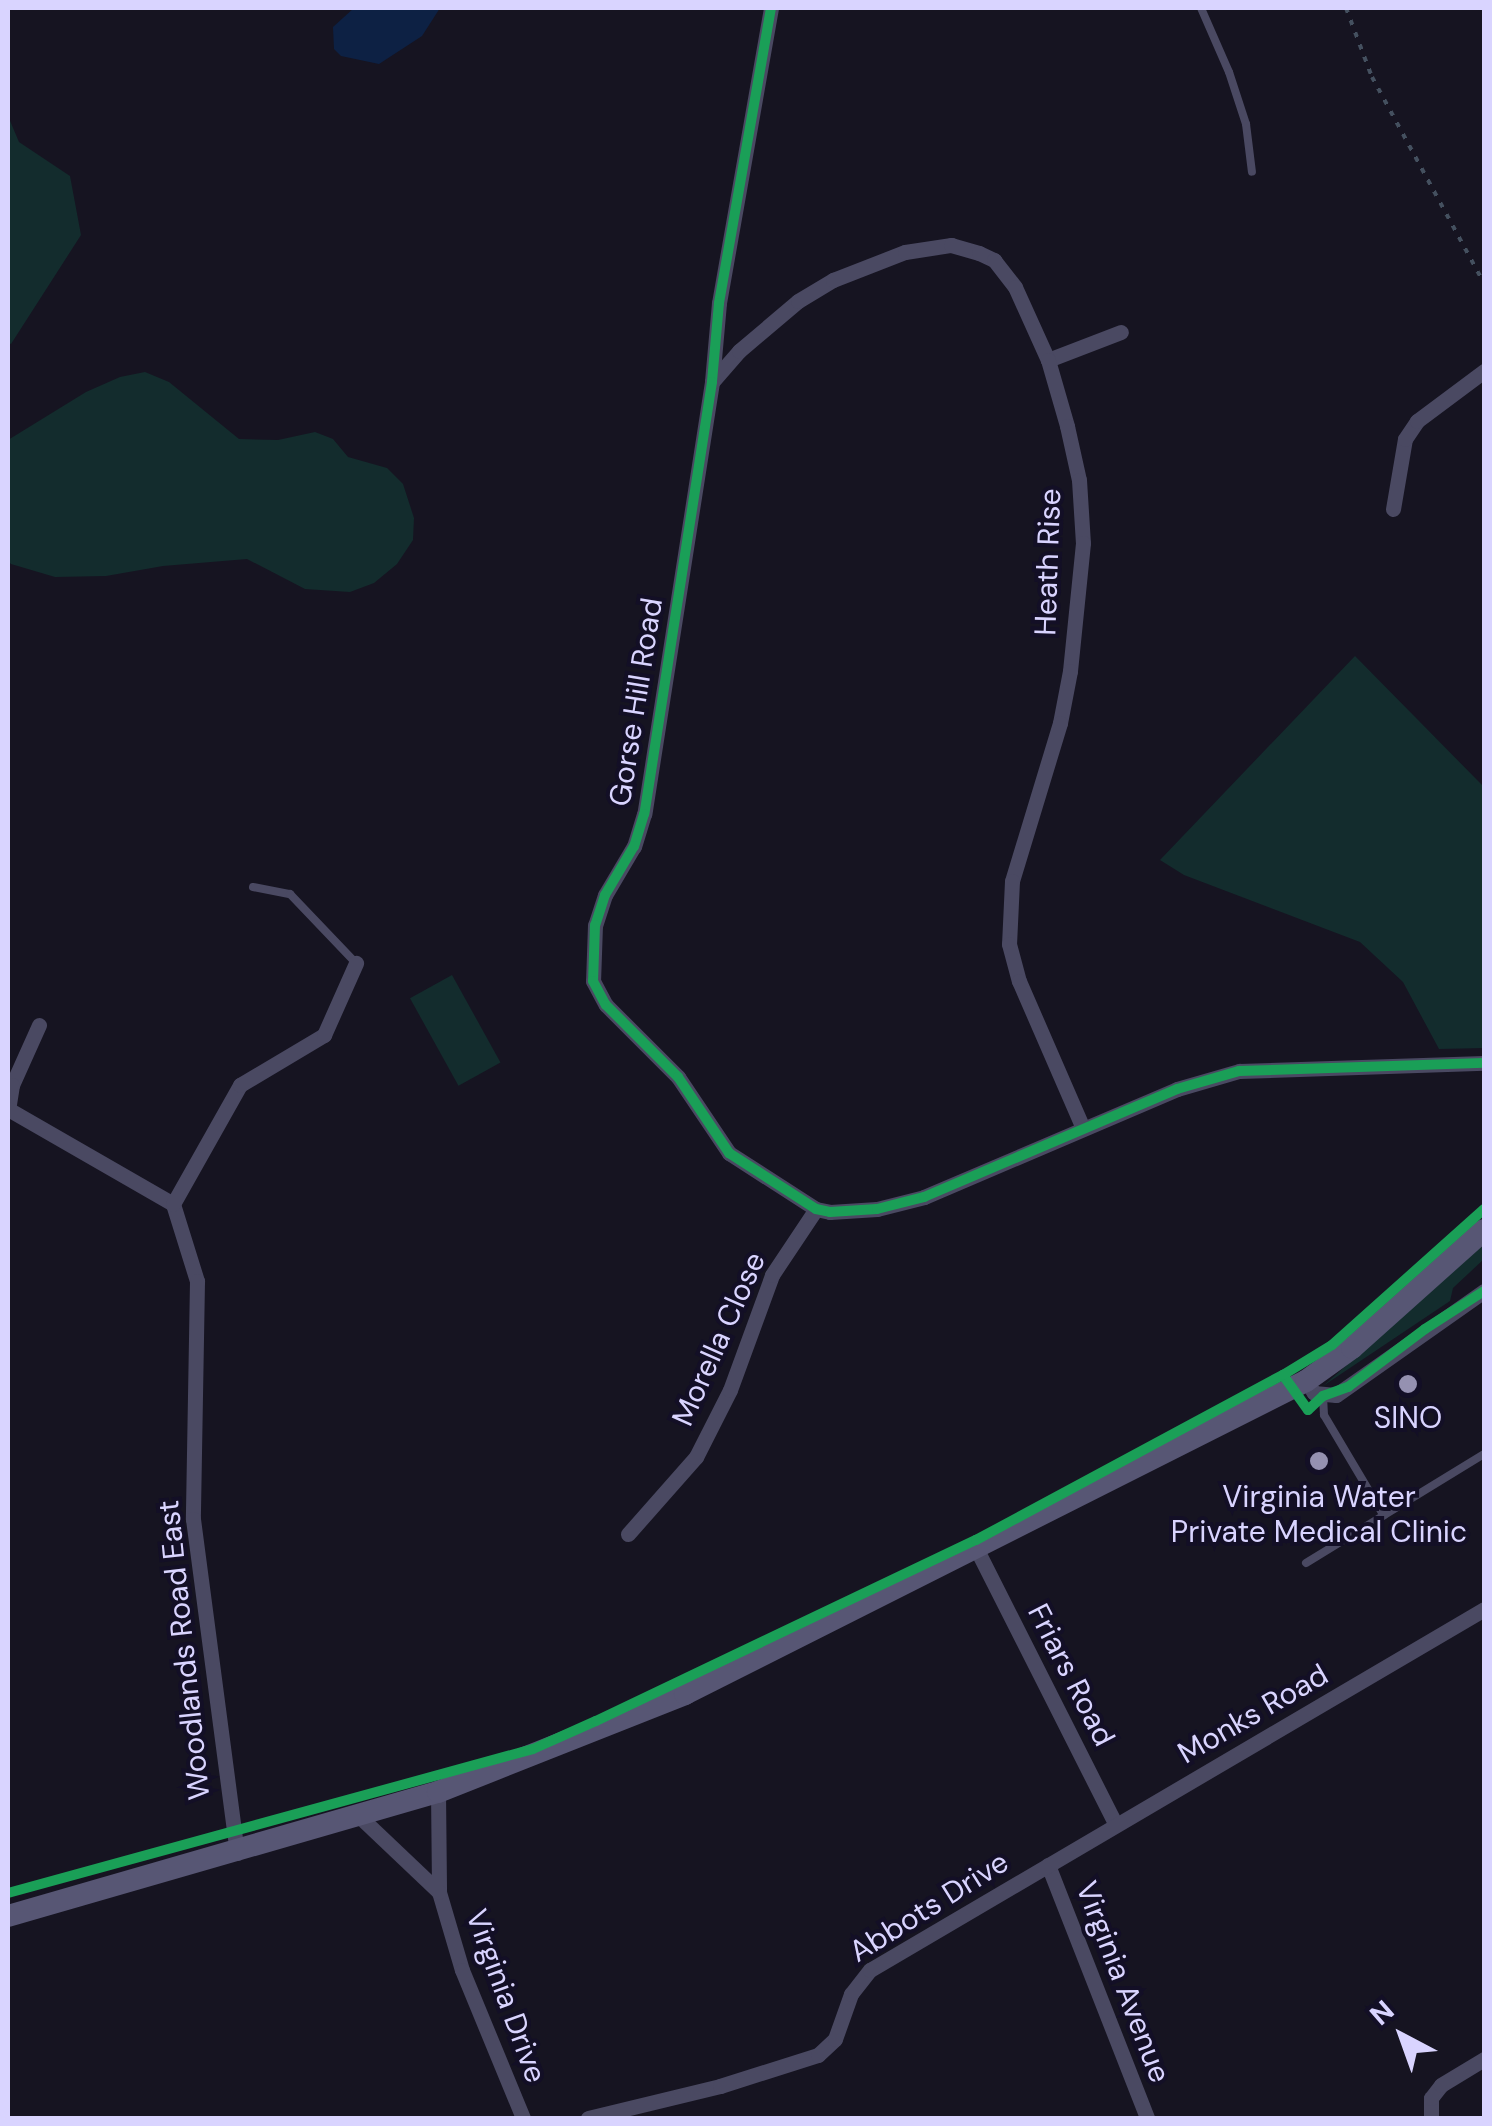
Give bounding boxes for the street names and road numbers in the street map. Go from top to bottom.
street label: Heath Rise [1027,488,1069,636]
street label: Gorse Hill Road [602,595,670,809]
street label: Morella Close [665,1247,773,1431]
street label: Woodlands Road East [150,1498,218,1802]
street label: Friars Road [1020,1598,1122,1752]
street label: Monks Road [1172,1657,1334,1771]
street label: Abbots Drive [843,1844,1015,1970]
street label: Virginia Avenue [1068,1876,1178,2088]
street label: Virginia Drive [458,1904,554,2088]

